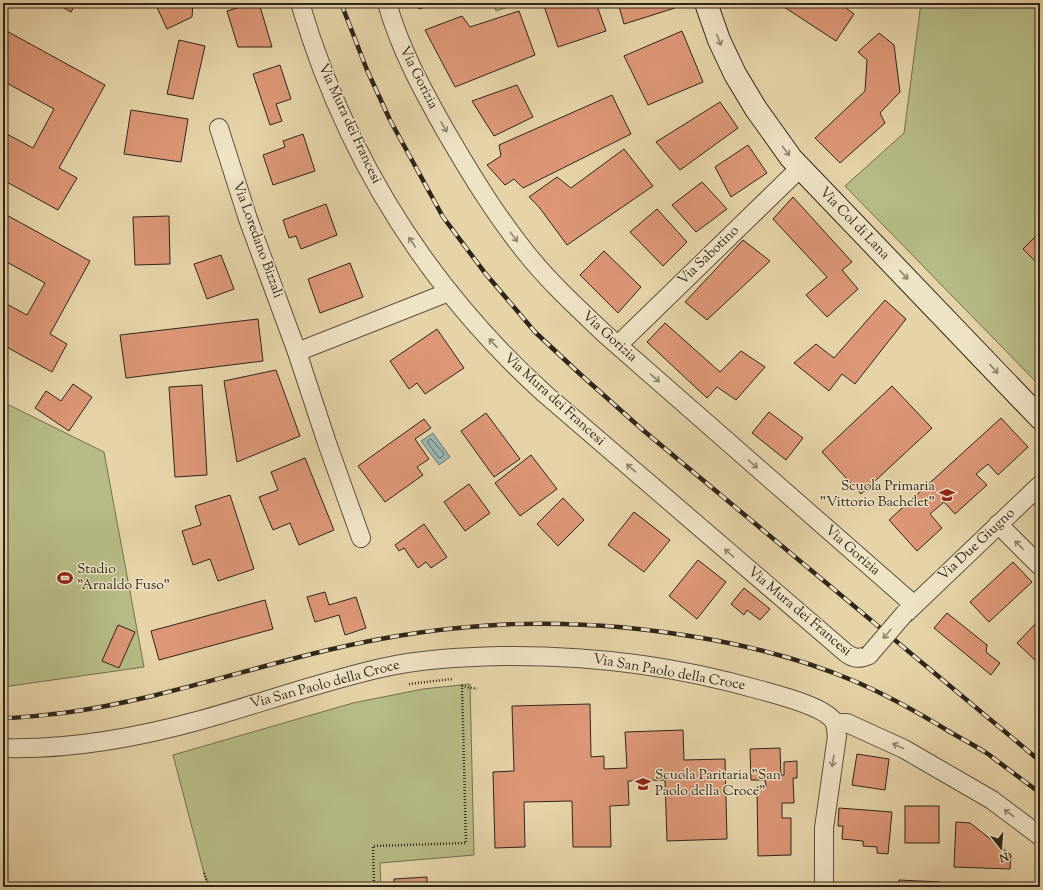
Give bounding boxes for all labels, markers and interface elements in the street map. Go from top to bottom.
one-way arrow [715,33,723,45]
street label: Via Gorizia [394,43,443,113]
street label: Via Mura dei Francesi [312,61,386,187]
one-way arrow [440,121,448,133]
one-way arrow [782,145,790,156]
street label: Via Loredano Bizzali [227,179,287,301]
street label: Via Col di Lana [814,183,894,265]
street label: Via Sabotino [674,221,744,290]
one-way arrow [510,231,518,242]
one-way arrow [407,236,415,248]
one-way arrow [900,270,909,280]
street label: Via Gorizia [577,307,641,368]
one-way arrow [488,338,498,348]
street label: Via Mura dei Francesi [499,349,609,451]
one-way arrow [989,364,999,374]
one-way arrow [650,373,660,382]
one-way arrow [748,459,758,468]
one-way arrow [626,463,636,472]
place label: Scuola Primaria "Vittorio Bachelet" [820,477,936,513]
school or university icon: Scuola Primaria "Vittorio Bachelet" [938,486,956,504]
street label: Via Due Giugno [934,504,1020,586]
street label: Via Gorizia [820,521,885,581]
one-way arrow [1015,540,1024,550]
one-way arrow [724,548,735,557]
place label: Stadio "Arnaldo Fuso" [77,560,170,596]
street label: Via Mura dei Francesi [743,562,855,662]
sports icon: Stadio "Arnaldo Fuso" [56,569,74,587]
one-way arrow [883,629,892,639]
street label: Via San Paolo della Croce [591,650,747,696]
street label: Via San Paolo della Croce [248,655,402,715]
one-way arrow [892,742,904,749]
one-way arrow [829,754,837,767]
place label: Scuola Paritaria "San Paolo della Croce" [655,766,781,802]
school or university icon: Scuola Paritaria "San Paolo della Croce" [634,775,652,793]
one-way arrow [1003,809,1014,817]
north arrow [981,828,1021,868]
text: N [997,847,1011,866]

